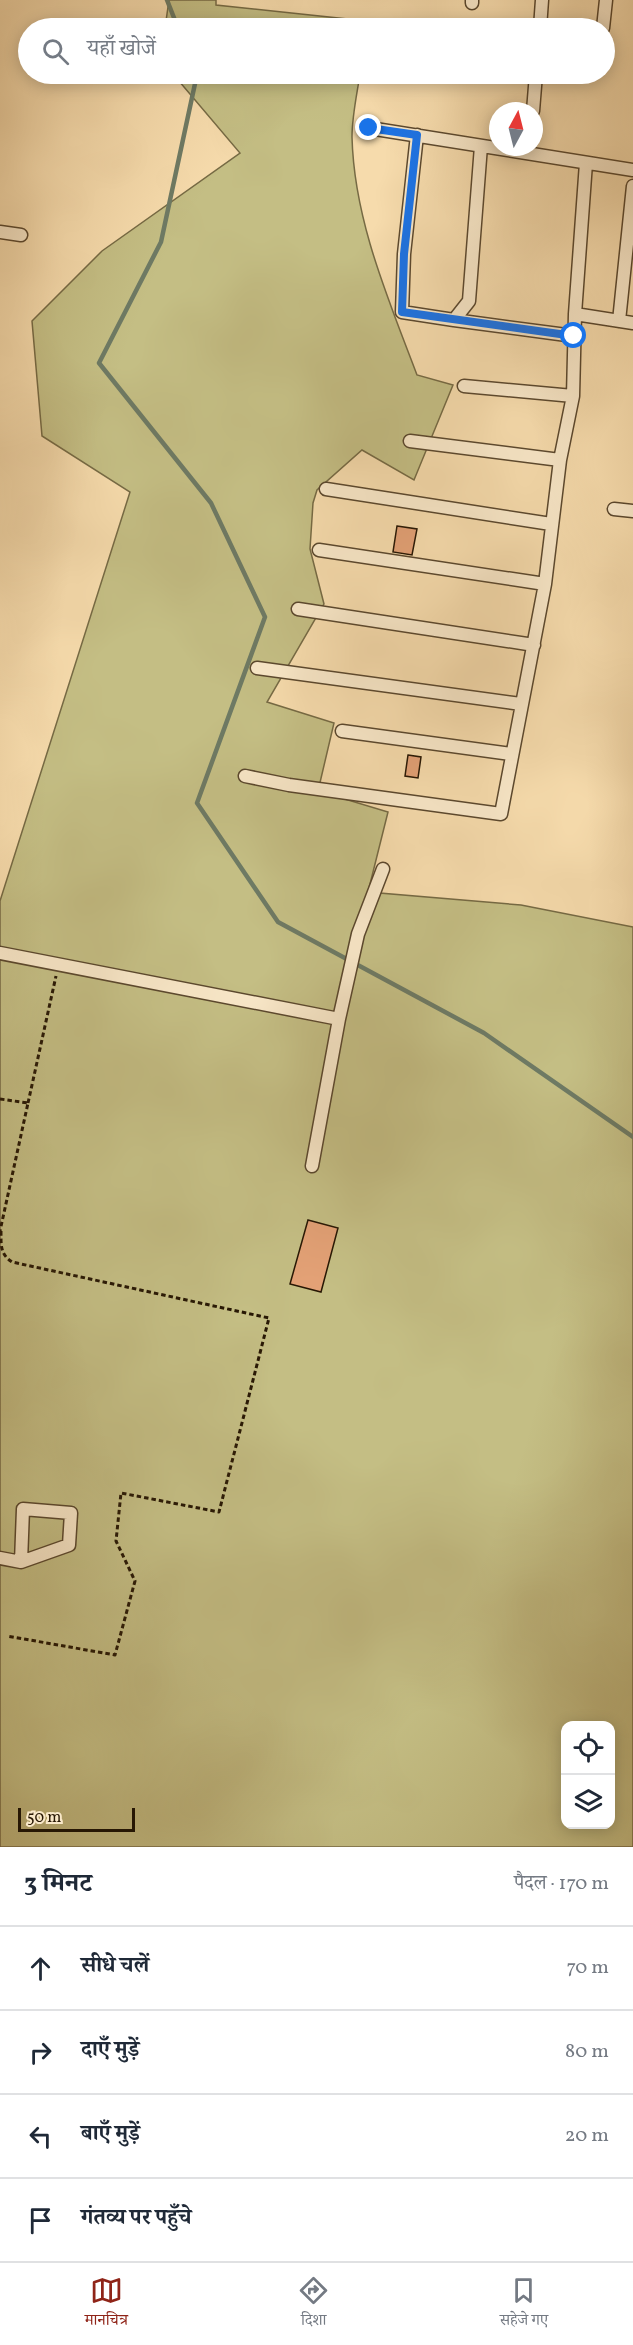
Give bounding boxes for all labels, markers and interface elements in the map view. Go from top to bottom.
search box [18,18,615,84]
text: यहाँ खोजें [87,34,156,65]
icon: search [39,35,72,68]
north arrow [489,102,543,156]
route end [355,114,381,140]
route start [560,322,586,348]
map controls [561,1721,615,1829]
button: locate [561,1721,615,1775]
button: layers [561,1775,615,1829]
scale bar [18,1805,135,1832]
text: 50 m [27,1807,61,1829]
text: 3 मिनट [24,1866,92,1902]
text: पैदल · 170 m [514,1870,609,1898]
text: सीधे चलें [81,1951,149,1982]
icon: ahead [24,1952,57,1985]
text: 70 m [566,1954,609,1982]
text: दाएँ मुड़ें [81,2035,139,2066]
icon: right [24,2036,57,2069]
text: 80 m [565,2038,609,2066]
text: बाएँ मुड़ें [81,2119,140,2150]
icon: left [24,2120,57,2153]
text: 20 m [565,2122,609,2150]
text: गंतव्य पर पहुँचे [81,2203,192,2234]
icon: arrive [24,2204,57,2237]
tab: मानचित्र [85,2274,128,2335]
tab: दिशा [297,2274,330,2335]
tab: सहेजे गए [500,2274,548,2335]

